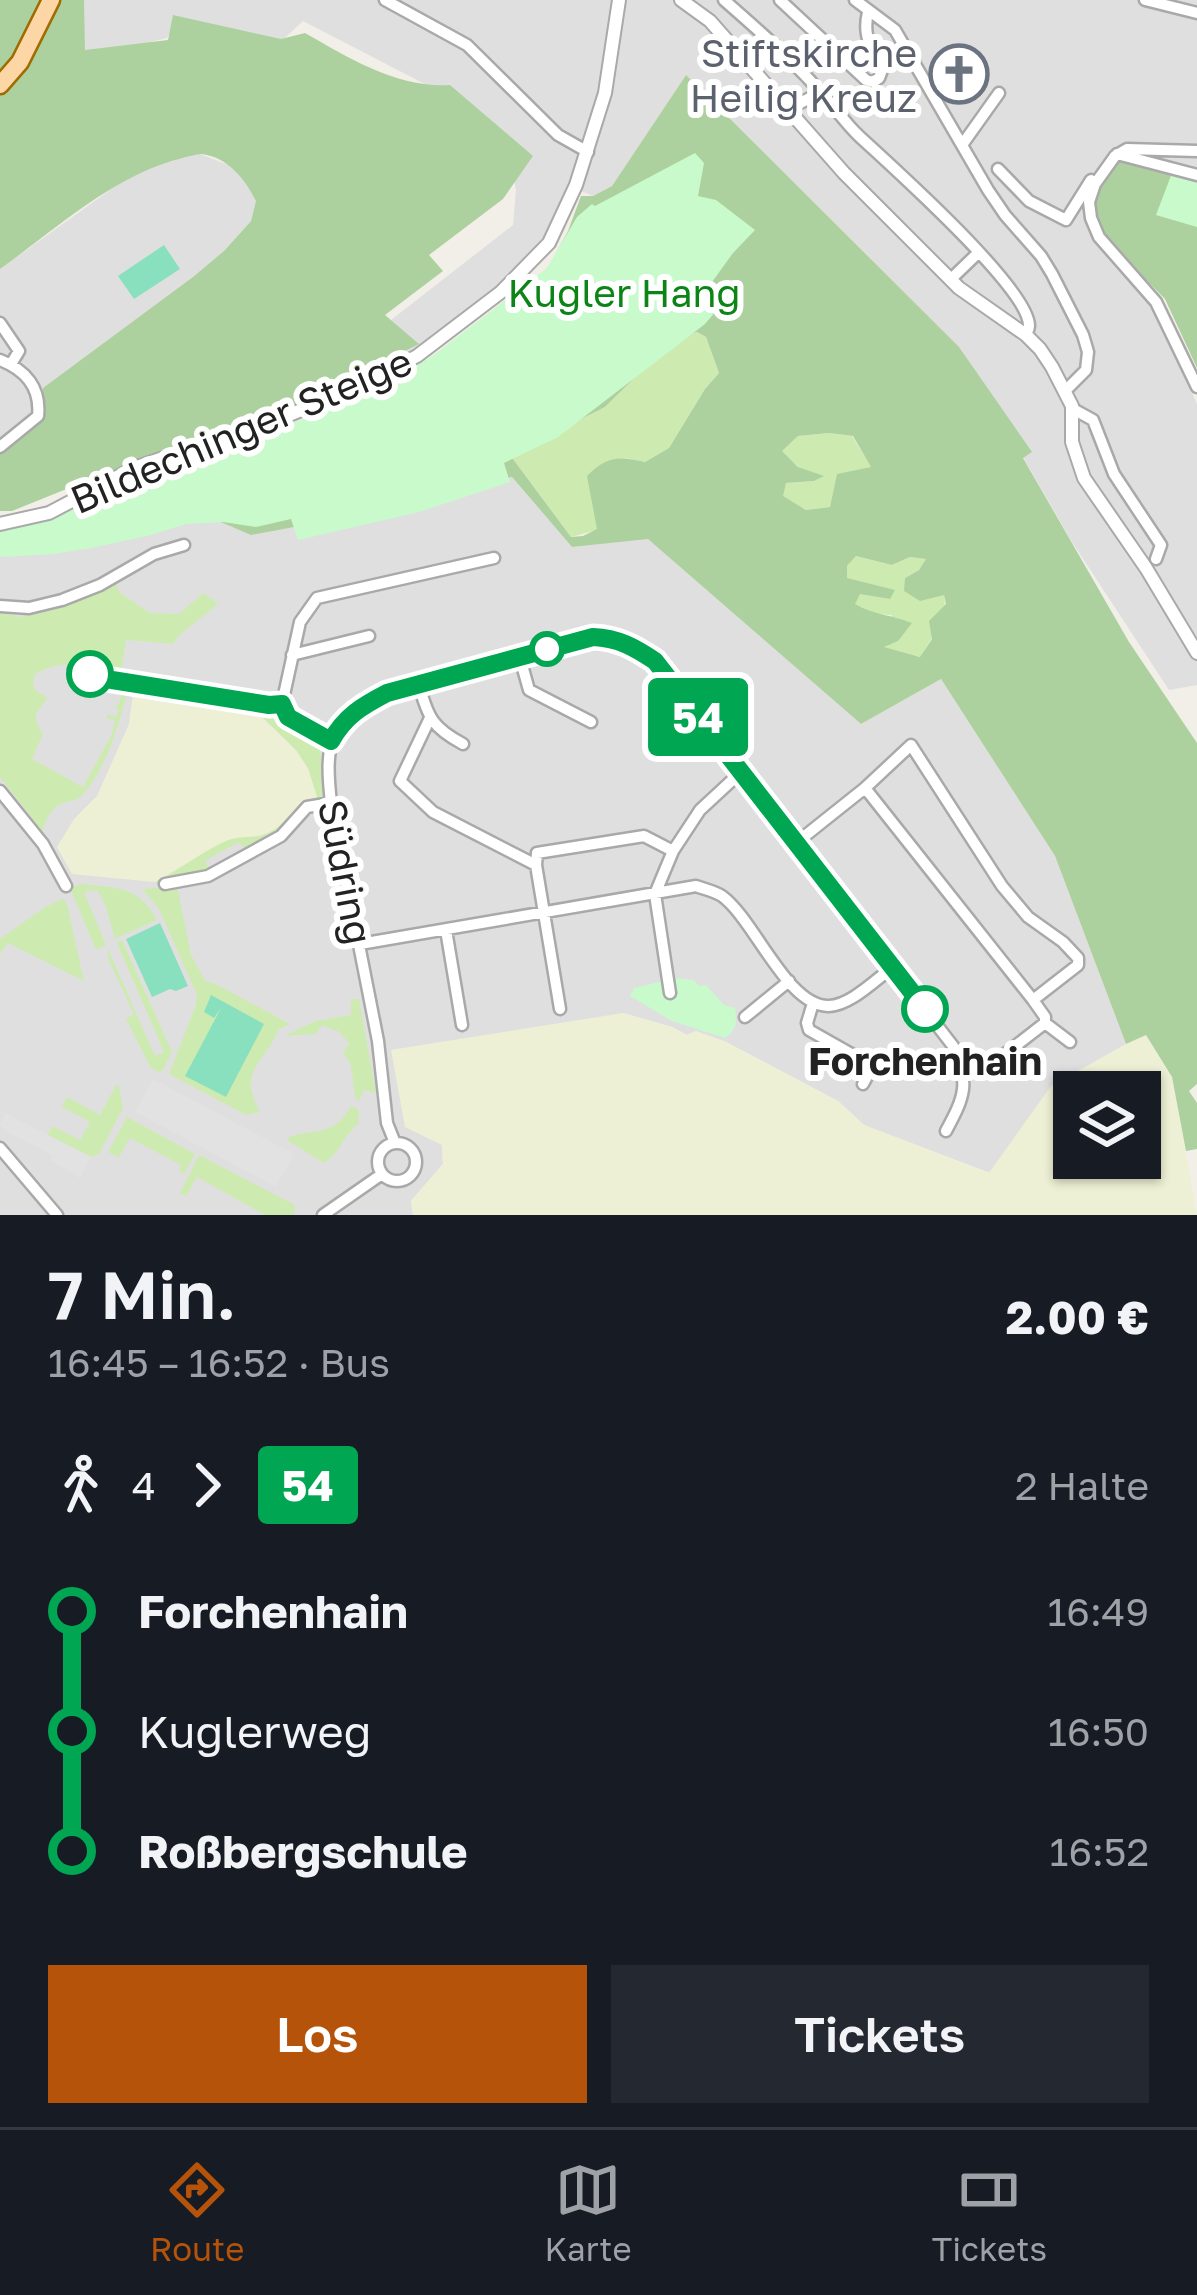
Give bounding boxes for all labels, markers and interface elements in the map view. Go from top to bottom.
place label: Stiftskirche Heilig Kreuz [690,29,917,121]
church icon: Stiftskirche Heilig Kreuz [928,43,990,105]
park label: Kugler Hang [507,269,741,316]
street label: Bildechinger Steige [63,337,419,523]
unlabelled marker [531,633,563,665]
unlabelled marker [68,652,112,696]
line badge: 54 [644,678,752,756]
text: 54 [672,692,724,742]
street label: Südring [309,796,383,948]
marker: Forchenhain [903,987,947,1031]
place label: Forchenhain [808,1037,1042,1084]
map controls [1053,1071,1161,1179]
button: layers [1053,1071,1161,1179]
text: 7 Min. [48,1254,236,1334]
text: 2.00 € [1006,1290,1149,1344]
text: 16:45 – 16:52 · Bus [48,1339,390,1386]
icon: walk [48,1452,114,1518]
icon: forward [174,1452,240,1518]
text: 54 [282,1460,334,1510]
text: 4 [132,1462,156,1509]
text: 2 Halte [1015,1462,1149,1509]
text: Forchenhain [138,1584,408,1638]
text: 16:49 [1047,1588,1149,1635]
text: Kuglerweg [138,1704,371,1758]
text: 16:50 [1048,1708,1149,1755]
text: Roßbergschule [138,1824,468,1878]
text: 16:52 [1050,1828,1149,1875]
button: Los [48,1965,587,2103]
button: Tickets [611,1965,1149,2103]
tab: Route [150,2157,244,2268]
tab: Karte [545,2157,632,2268]
tab: Tickets [932,2157,1047,2268]

